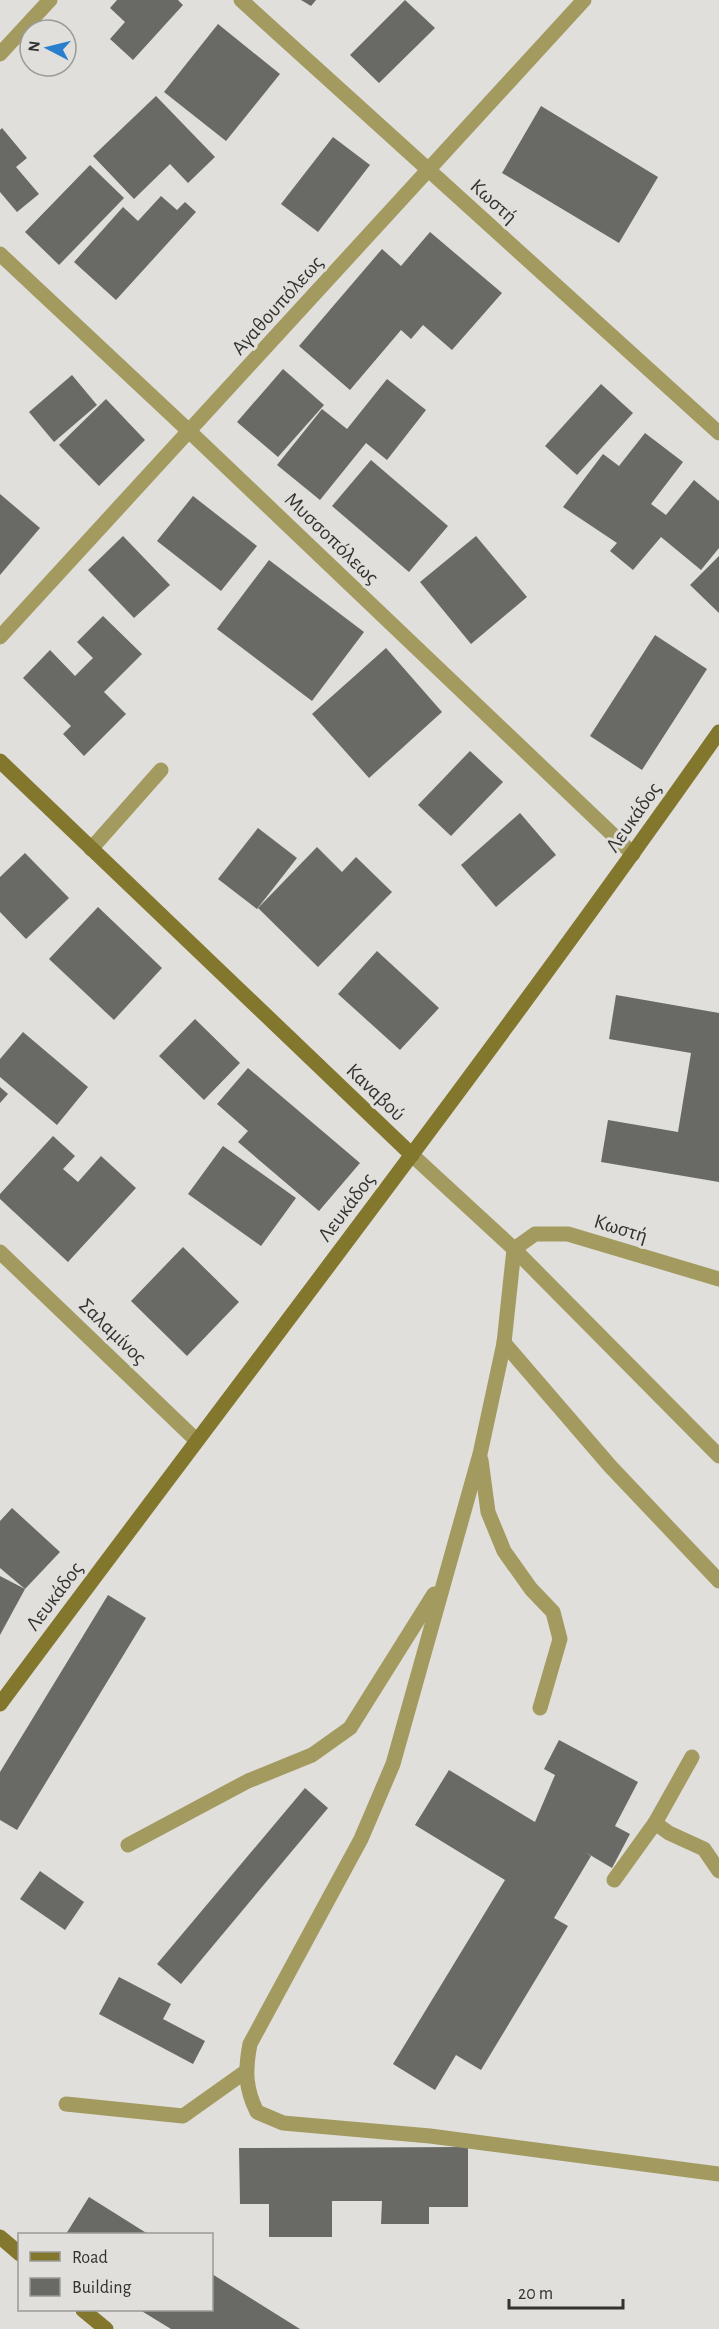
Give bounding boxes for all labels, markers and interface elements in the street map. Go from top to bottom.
north arrow [18,18,78,78]
text: N [25,40,43,53]
street label: Κωστή [466,175,521,228]
street label: Αγαθουπόλεως [228,252,327,359]
street label: Μυσσοπόλεως [281,489,383,588]
street label: Λευκάδος [602,779,665,856]
street label: Καναβού [342,1060,409,1125]
street label: Λευκάδος [314,1169,379,1246]
street label: Κωστή [592,1210,650,1247]
street label: Σαλαμίνος [75,1294,150,1368]
street label: Λευκάδος [22,1558,87,1635]
legend [18,2233,213,2311]
text: Road [72,2249,108,2267]
scale bar [509,2272,623,2310]
text: Building [72,2279,132,2297]
text: 20 m [518,2285,553,2303]

